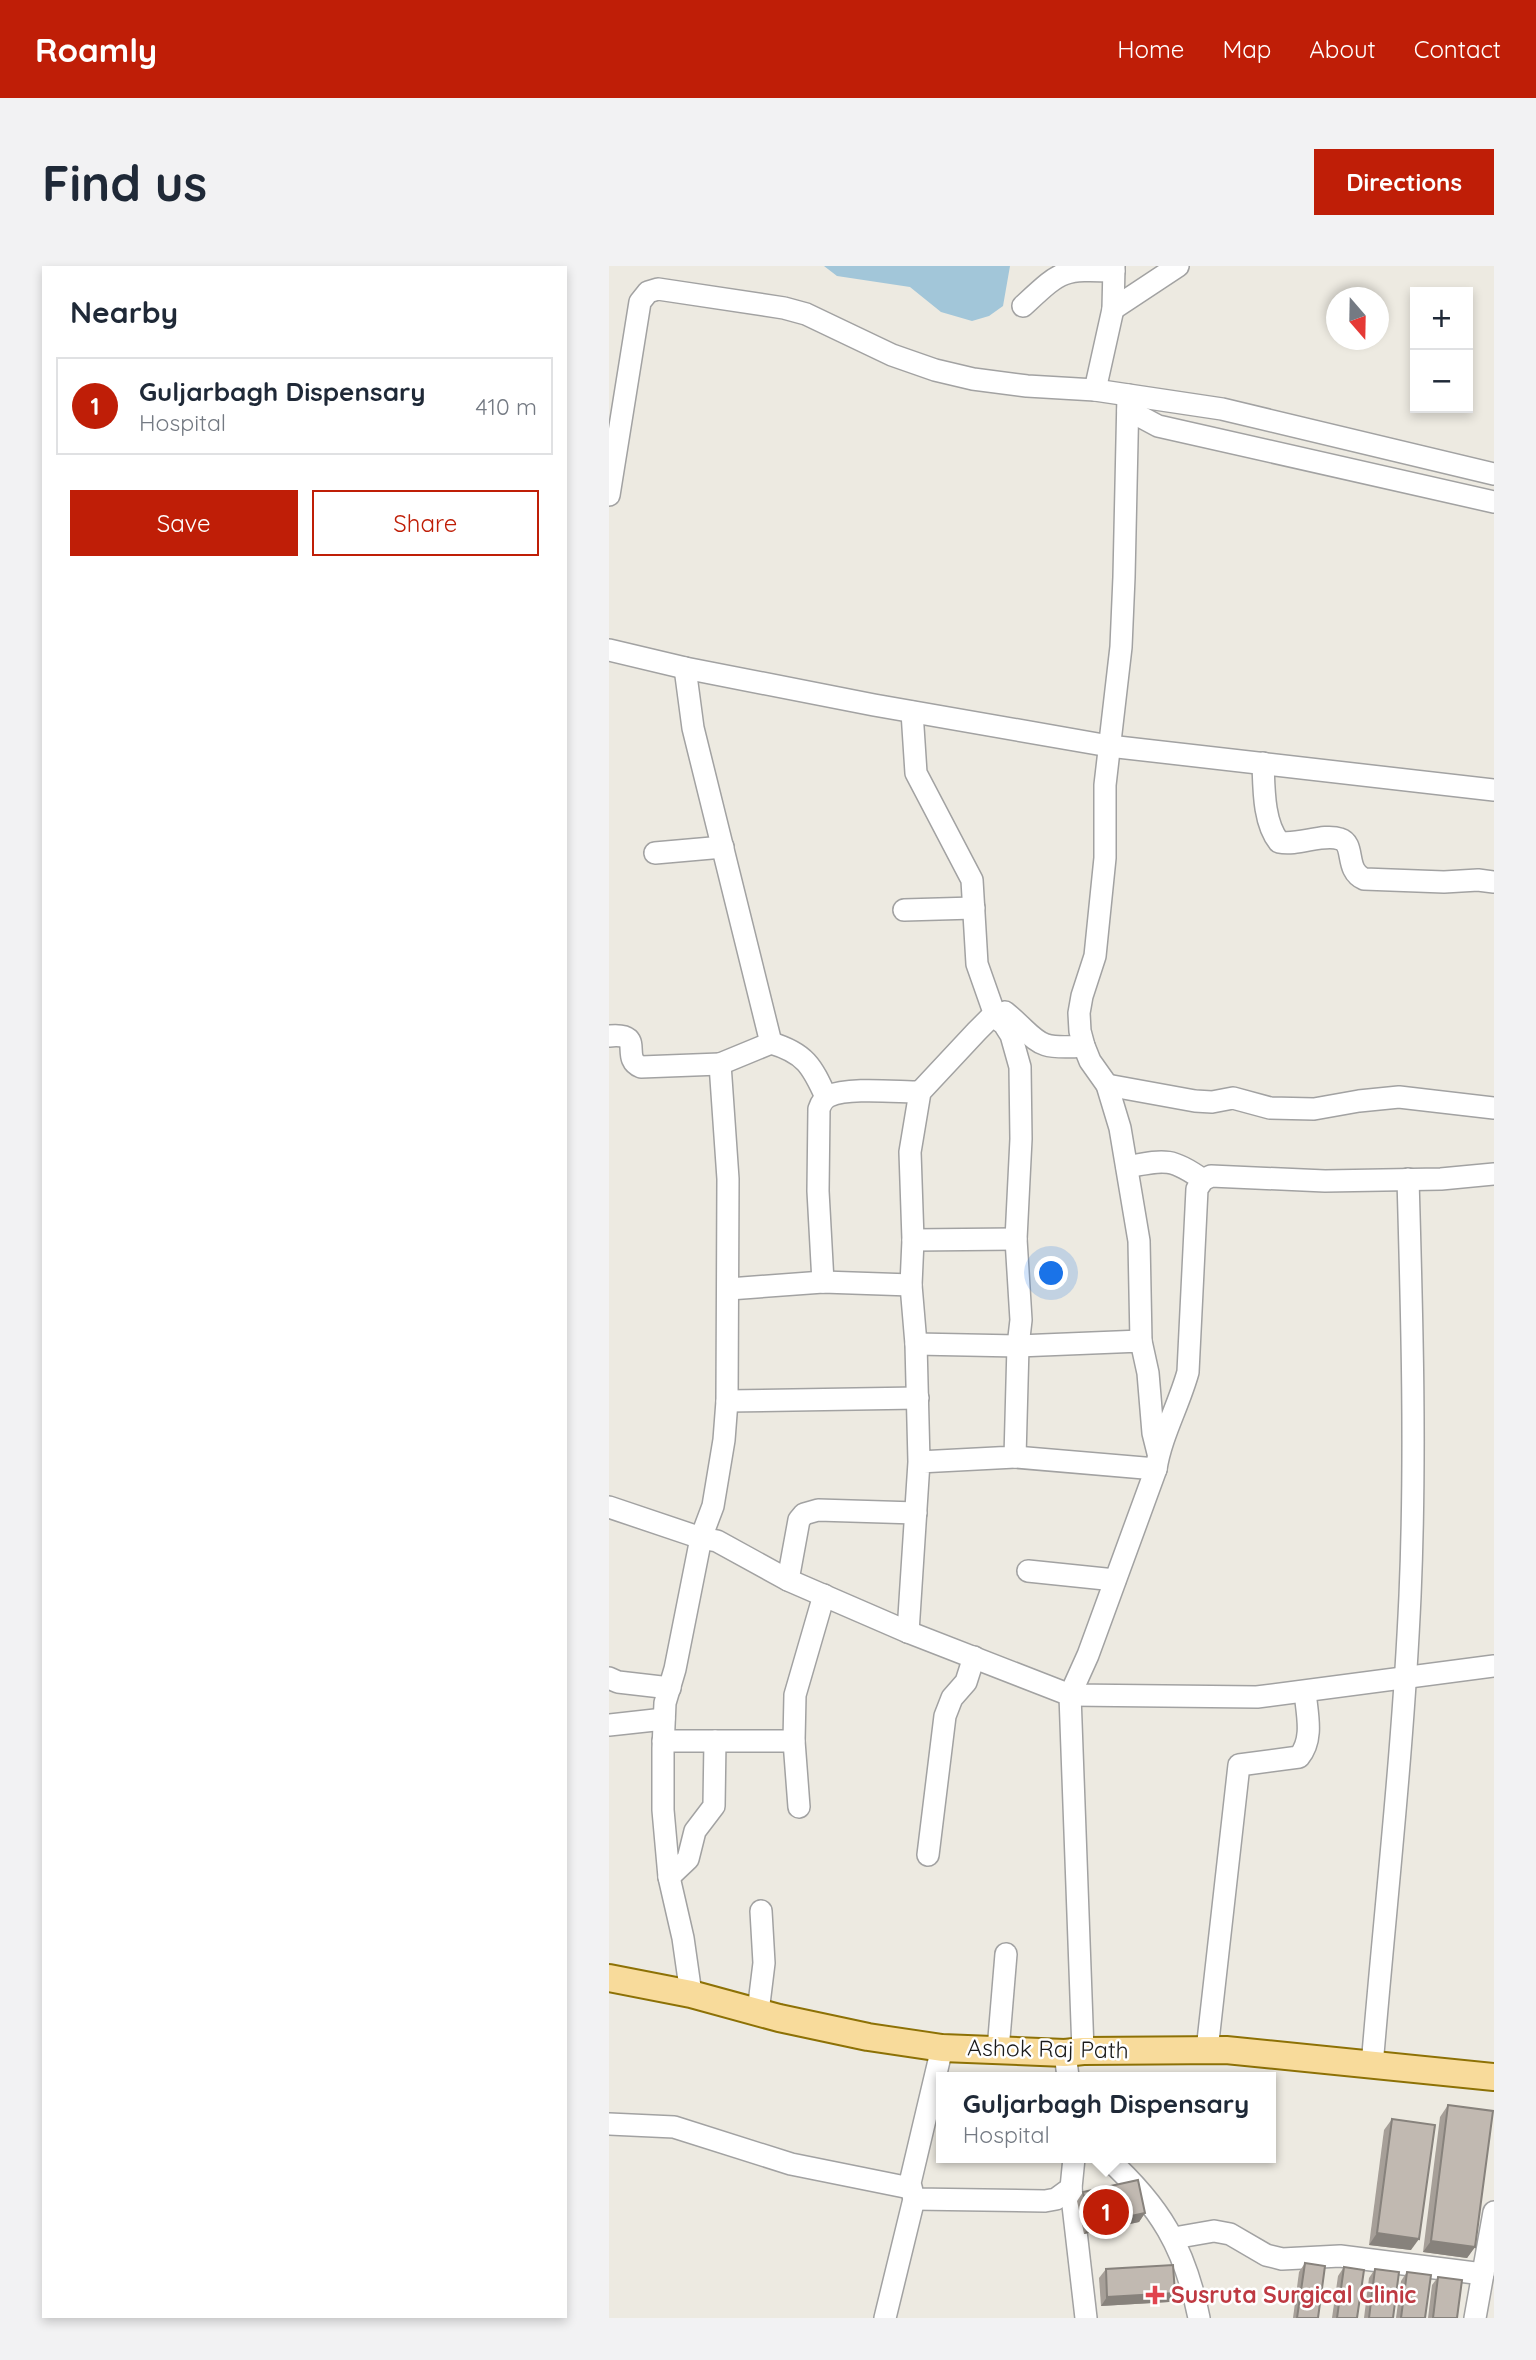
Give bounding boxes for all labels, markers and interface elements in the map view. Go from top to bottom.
text: Roamly [35,29,157,70]
text: Home [1117,34,1184,64]
text: Map [1222,34,1271,64]
text: About [1309,34,1376,64]
text: Contact [1414,34,1501,64]
button: Directions [1314,149,1494,215]
text: Find us [42,152,207,213]
north arrow [1326,287,1389,350]
map controls [1410,287,1473,413]
button: + [1410,287,1473,350]
text: Nearby [70,293,178,331]
button: − [1410,350,1473,413]
text: Guljarbagh Dispensary [139,375,426,408]
text: 1 [91,392,99,421]
text: 410 m [476,392,537,421]
text: Hospital [139,408,226,437]
button: Save [70,490,298,556]
button: Share [312,490,539,556]
your location [1034,1256,1068,1290]
street label: Ashok Raj Path [967,2033,1129,2064]
popup [936,2072,1276,2163]
text: Guljarbagh Dispensary [963,2087,1249,2120]
text: Hospital [963,2120,1050,2149]
pin: 1 [1083,2186,1129,2238]
place label: Susruta Surgical Clinic [1171,2280,1416,2309]
marker: Susruta Surgical Clinic [1145,2285,1165,2305]

